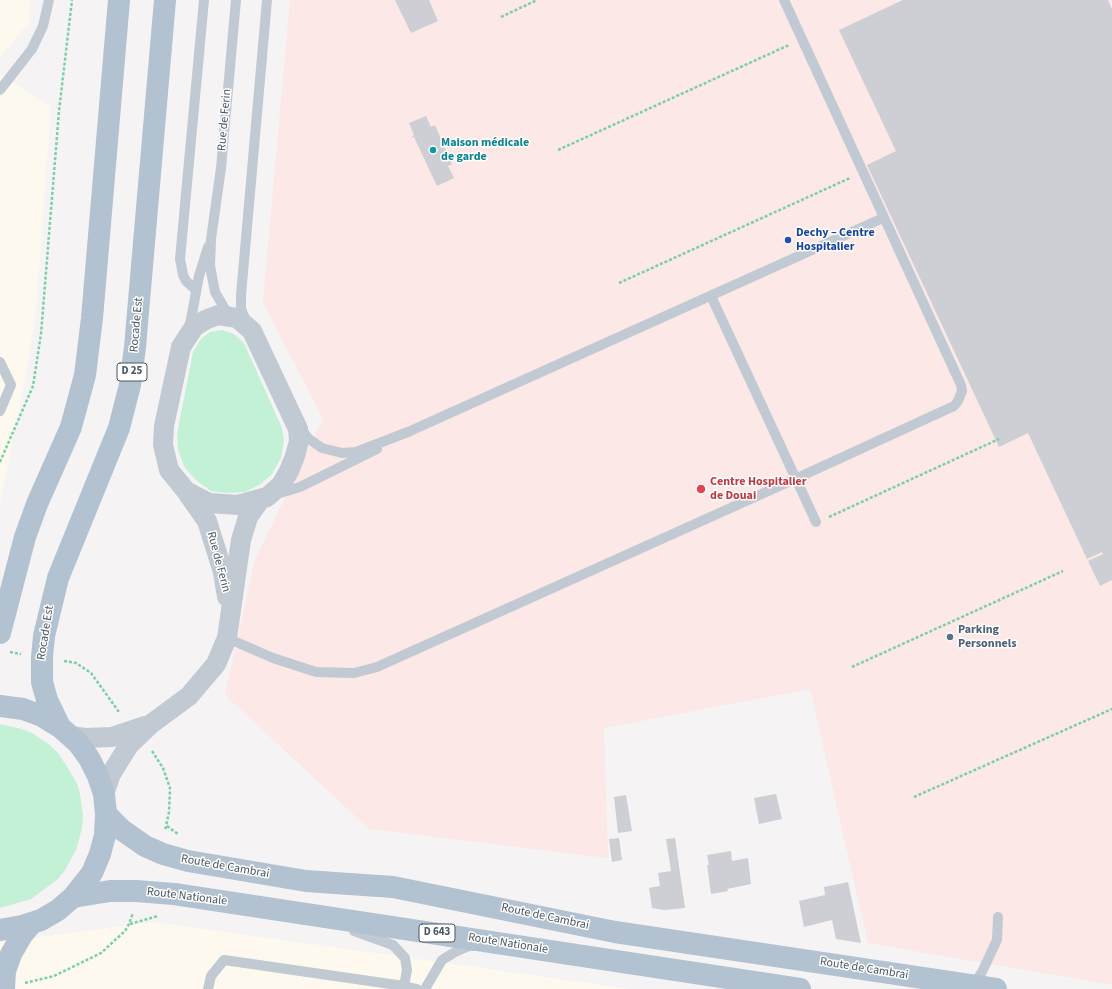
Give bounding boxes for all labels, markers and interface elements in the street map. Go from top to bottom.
street label: Rue de Ferin [215,88,235,152]
place label: Maison médicale de garde [441,136,529,164]
marker: Maison médicale de garde [428,145,438,155]
place label: Dechy – Centre Hospitalier [796,226,875,254]
marker: Dechy – Centre Hospitalier [783,235,793,245]
street label: Rocade Est [127,297,147,353]
road number: D 25 [117,363,147,381]
place label: Centre Hospitalier de Douai [710,475,807,503]
marker: Centre Hospitalier de Douai [695,483,707,495]
street label: Rue de Ferin [203,530,233,594]
street label: Rocade Est [35,605,57,661]
place label: Parking Personnels [958,623,1016,651]
marker: Parking Personnels [945,632,955,642]
street label: Route de Cambrai [180,852,270,882]
street label: Route Nationale [146,885,228,909]
street label: Route de Cambrai [500,901,590,933]
road number: D 643 [419,924,455,942]
street label: Route Nationale [467,931,549,957]
street label: Route de Cambrai [819,955,909,983]

